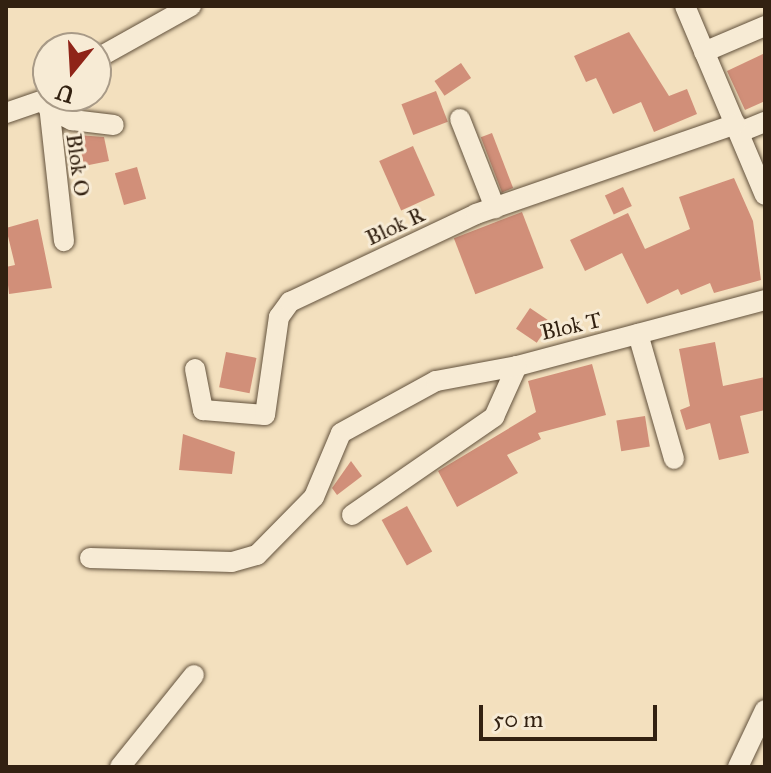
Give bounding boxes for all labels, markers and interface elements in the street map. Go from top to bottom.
north arrow [32,32,112,112]
text: U [53,78,77,109]
street label: Blok O [61,132,95,198]
street label: Blok R [361,201,429,251]
street label: Blok T [538,306,604,346]
scale bar [483,689,661,739]
text: 50 m [493,704,543,734]

